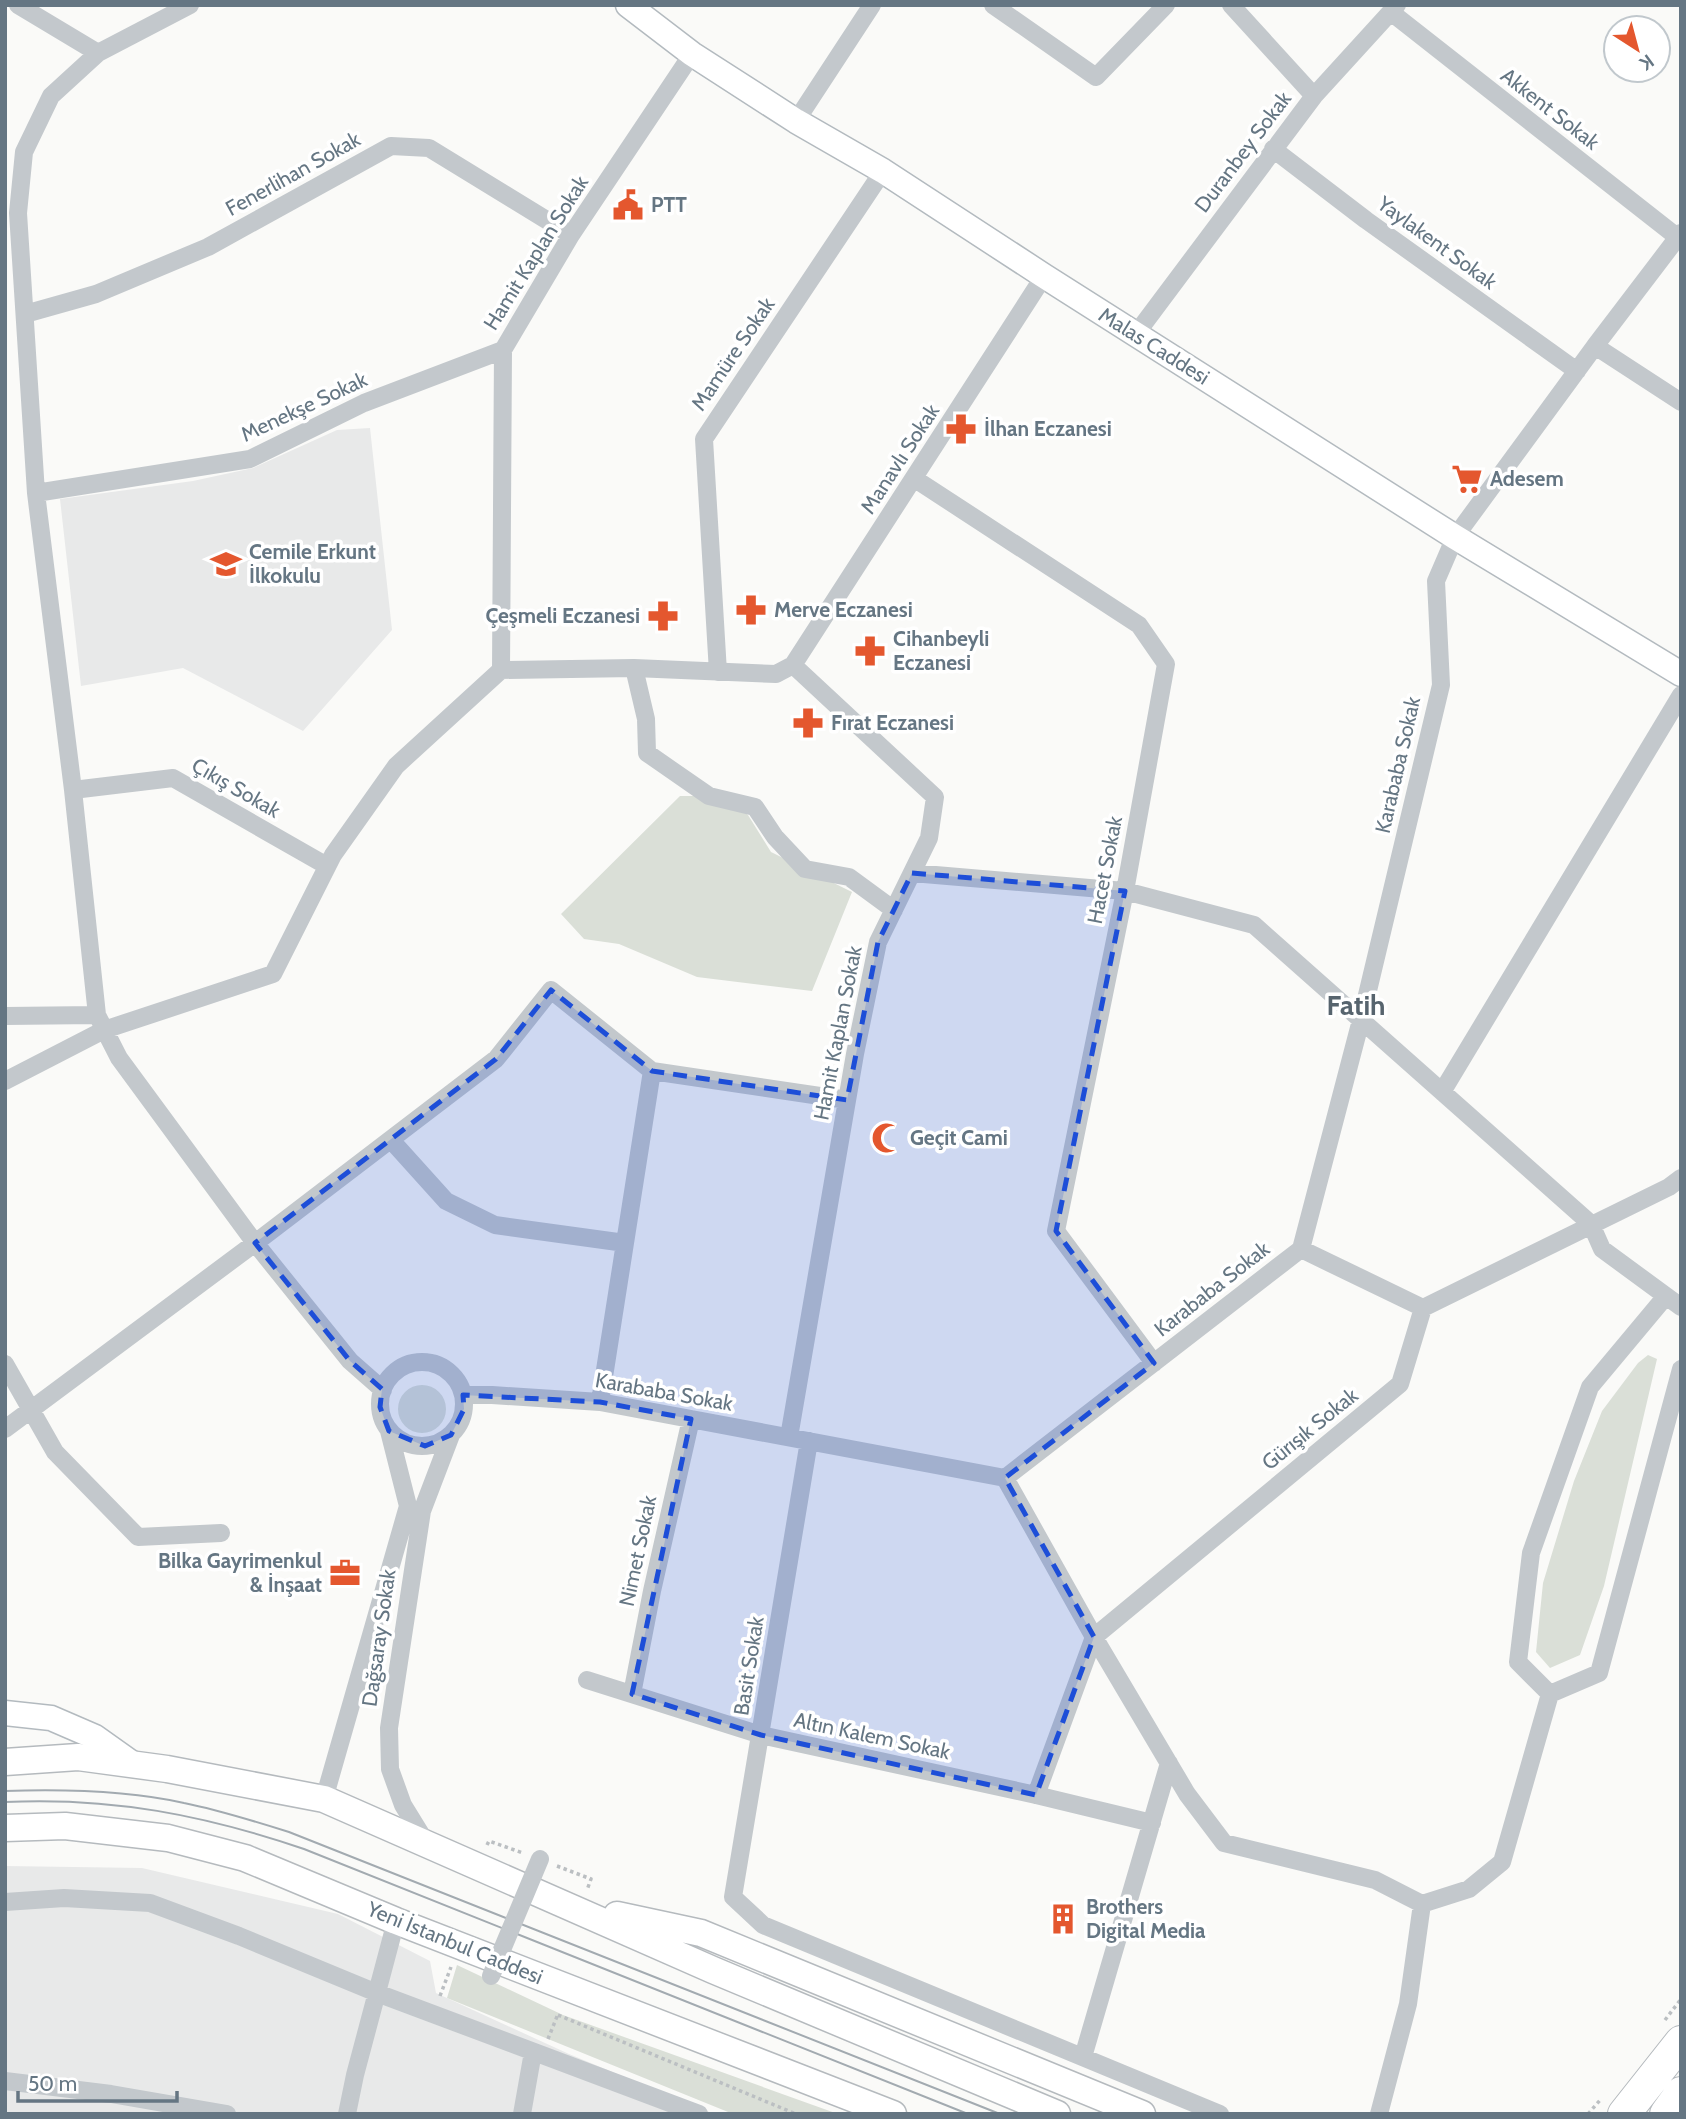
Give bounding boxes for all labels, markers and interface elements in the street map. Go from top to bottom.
north arrow [1602,14,1672,84]
text: K [1635,50,1658,75]
street label: Akkent Sokak [1496,62,1605,155]
street label: Duranbey Sokak [1189,86,1296,217]
street label: Fenerlihan Sokak [221,126,365,221]
street label: Hamit Kaplan Sokak [478,171,593,334]
public building icon: PTT [611,188,645,222]
street label: Yaylakent Sokak [1372,190,1502,295]
place label: PTT [651,192,687,217]
street label: Mamüre Sokak [686,292,780,415]
street label: Malas Caddesi [1094,302,1214,389]
street label: Menekşe Sokak [237,366,371,447]
street label: Manavlı Sokak [855,399,945,518]
pharmacy icon: İlhan Eczanesi [944,412,978,446]
place label: İlhan Eczanesi [984,416,1112,441]
supermarket icon: Adesem [1450,462,1484,496]
place label: Adesem [1490,466,1564,491]
place label: Cemile Erkunt İlkokulu [249,539,376,588]
school or university icon: Cemile Erkunt İlkokulu [209,547,243,581]
pharmacy icon: Merve Eczanesi [734,593,768,627]
place label: Merve Eczanesi [774,597,913,622]
pharmacy icon: Çeşmeli Eczanesi [646,599,680,633]
place label: Çeşmeli Eczanesi [485,603,640,628]
place label: Cihanbeyli Eczanesi [893,626,989,675]
pharmacy icon: Cihanbeyli Eczanesi [853,634,887,668]
street label: Karababa Sokak [1370,694,1425,836]
pharmacy icon: Fırat Eczanesi [791,706,825,740]
place label: Fırat Eczanesi [831,710,954,735]
street label: Çıkış Sokak [188,752,285,823]
street label: Hacet Sokak [1082,813,1127,926]
street label: Hamit Kaplan Sokak [808,943,867,1122]
district label: Fatih [1326,988,1386,1022]
mosque icon: Geçit Cami [870,1121,904,1155]
place label: Geçit Cami [910,1125,1008,1150]
street label: Karababa Sokak [1149,1236,1275,1341]
street label: Karababa Sokak [593,1367,735,1416]
street label: Gürışık Sokak [1257,1382,1363,1475]
street label: Nimet Sokak [614,1493,662,1609]
place label: Bilka Gayrimenkul & İnşaat [158,1548,322,1597]
office icon: Bilka Gayrimenkul & İnşaat [328,1556,362,1590]
street label: Dağsaray Sokak [356,1567,401,1708]
street label: Basit Sokak [728,1614,769,1717]
street label: Altın Kalem Sokak [792,1707,953,1764]
place label: Brothers Digital Media [1086,1894,1206,1943]
street label: Yeni İstanbul Caddesi [363,1895,547,1989]
building icon: Brothers Digital Media [1046,1902,1080,1936]
scale bar [18,2060,177,2104]
text: 50 m [28,2071,77,2096]

